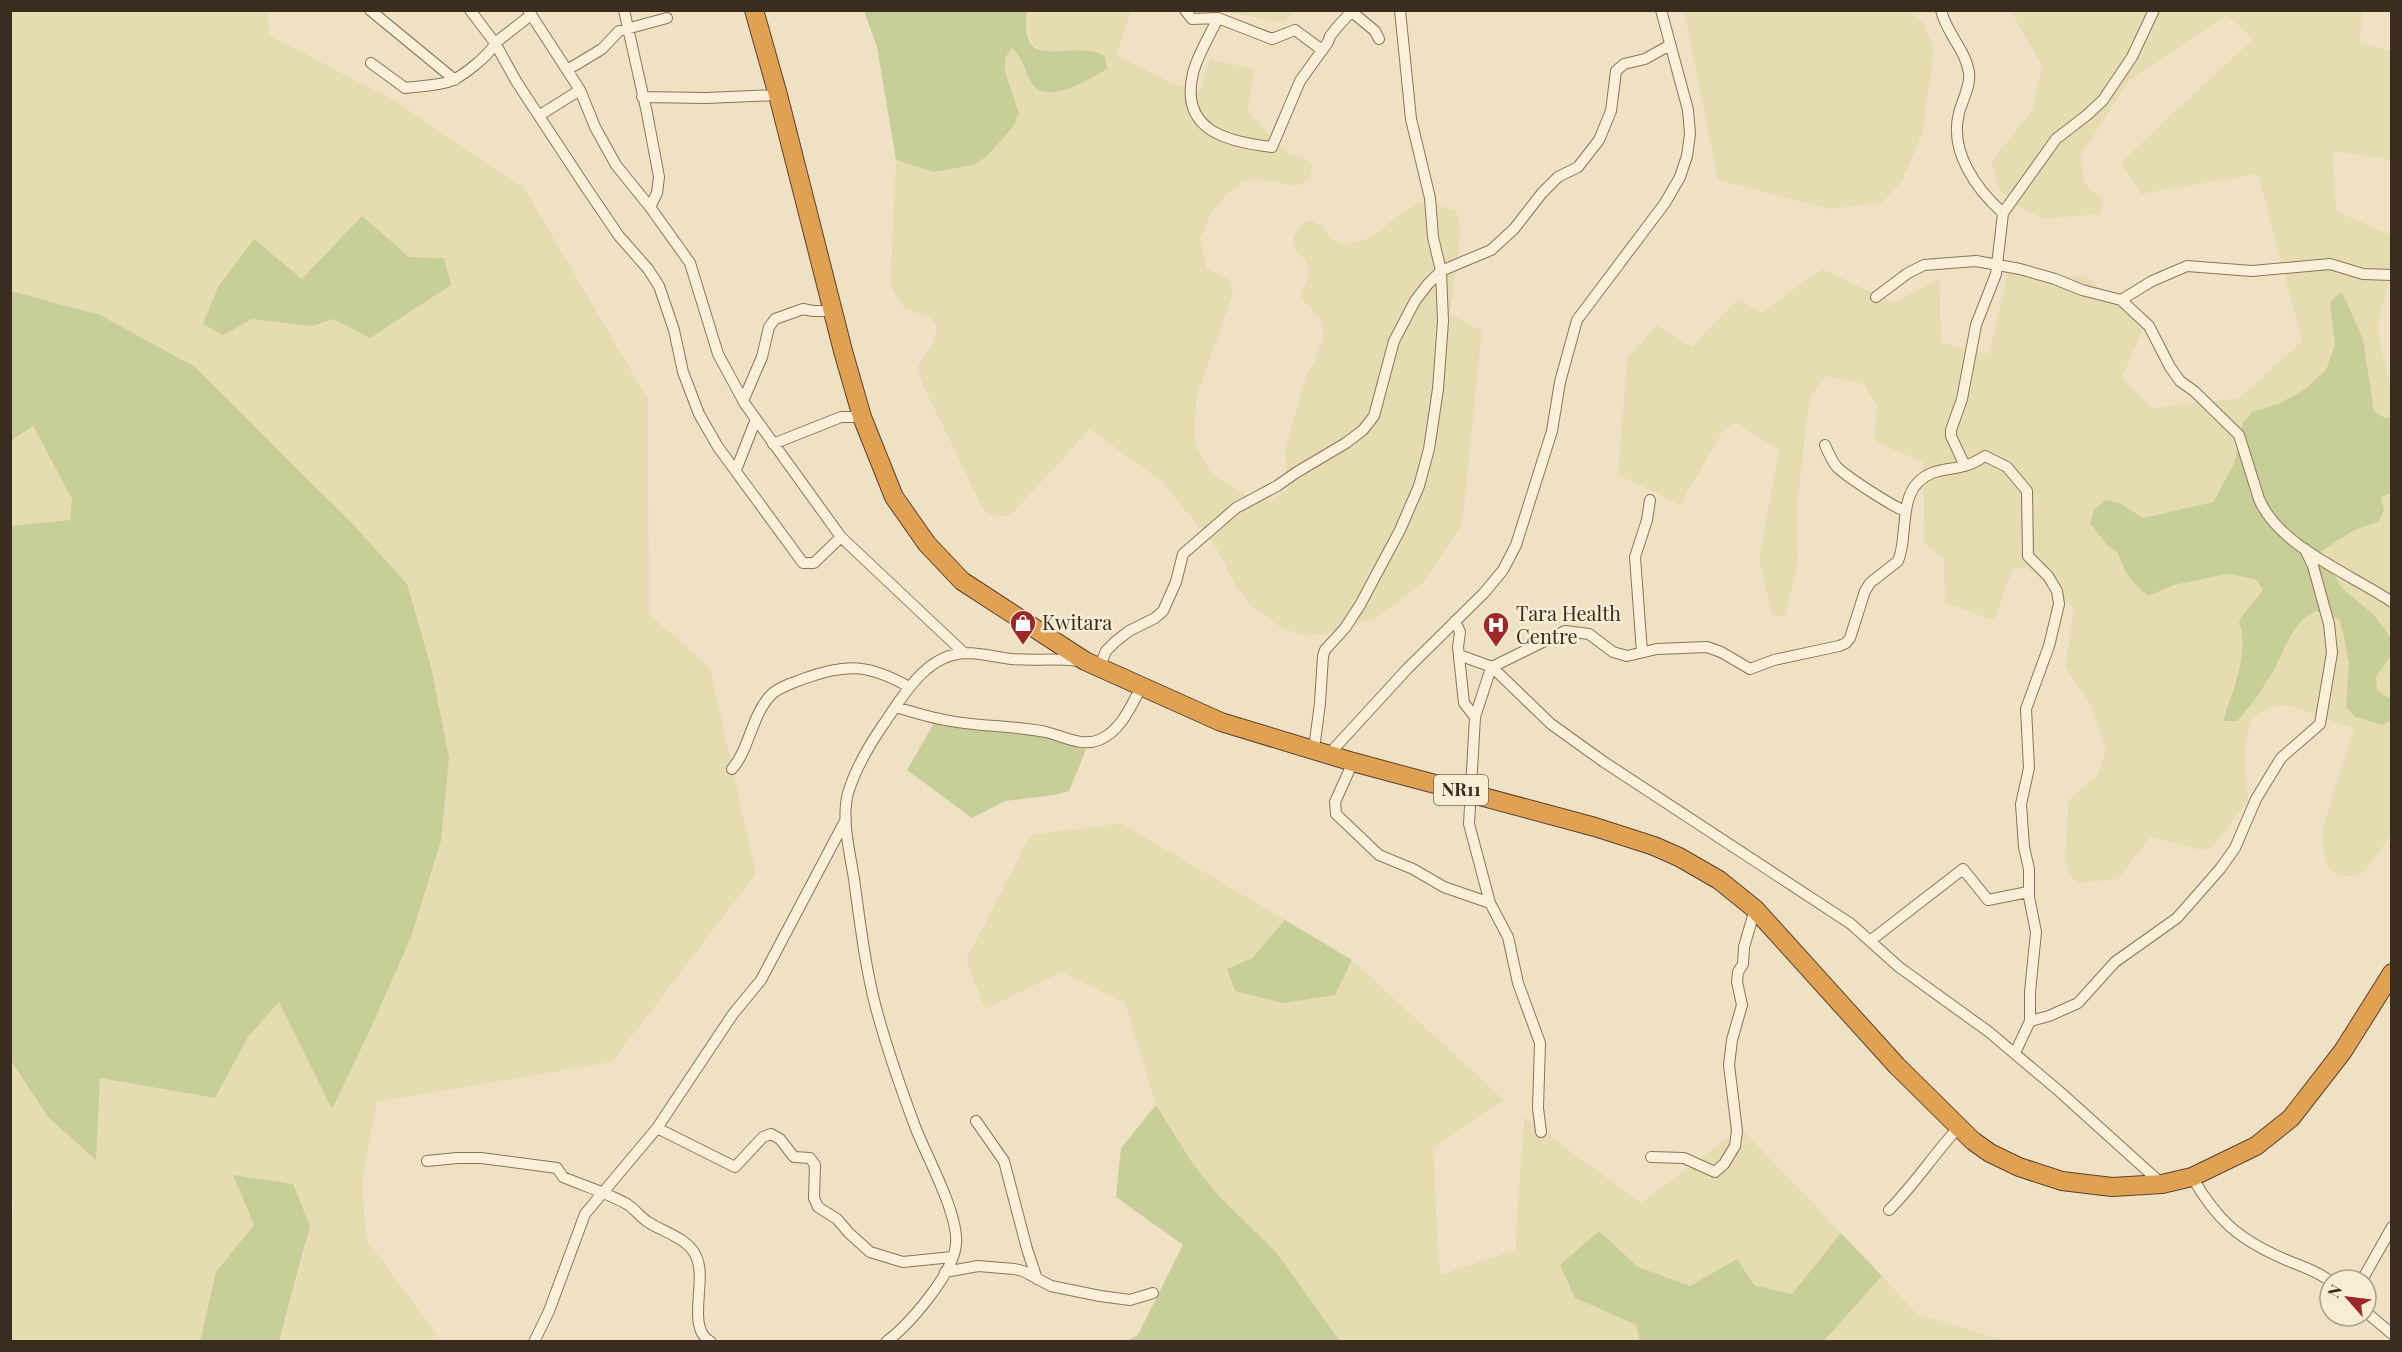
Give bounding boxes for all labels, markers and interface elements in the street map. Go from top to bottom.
place label: Tara Health Centre [1516,599,1621,649]
shop icon: Kwitara [1008,608,1038,646]
place label: Kwitara [1042,608,1112,635]
hospital icon: Tara Health Centre [1481,610,1511,648]
road number: NR11 [1434,775,1488,805]
north arrow [2318,1268,2378,1328]
text: N [2322,1280,2347,1301]

